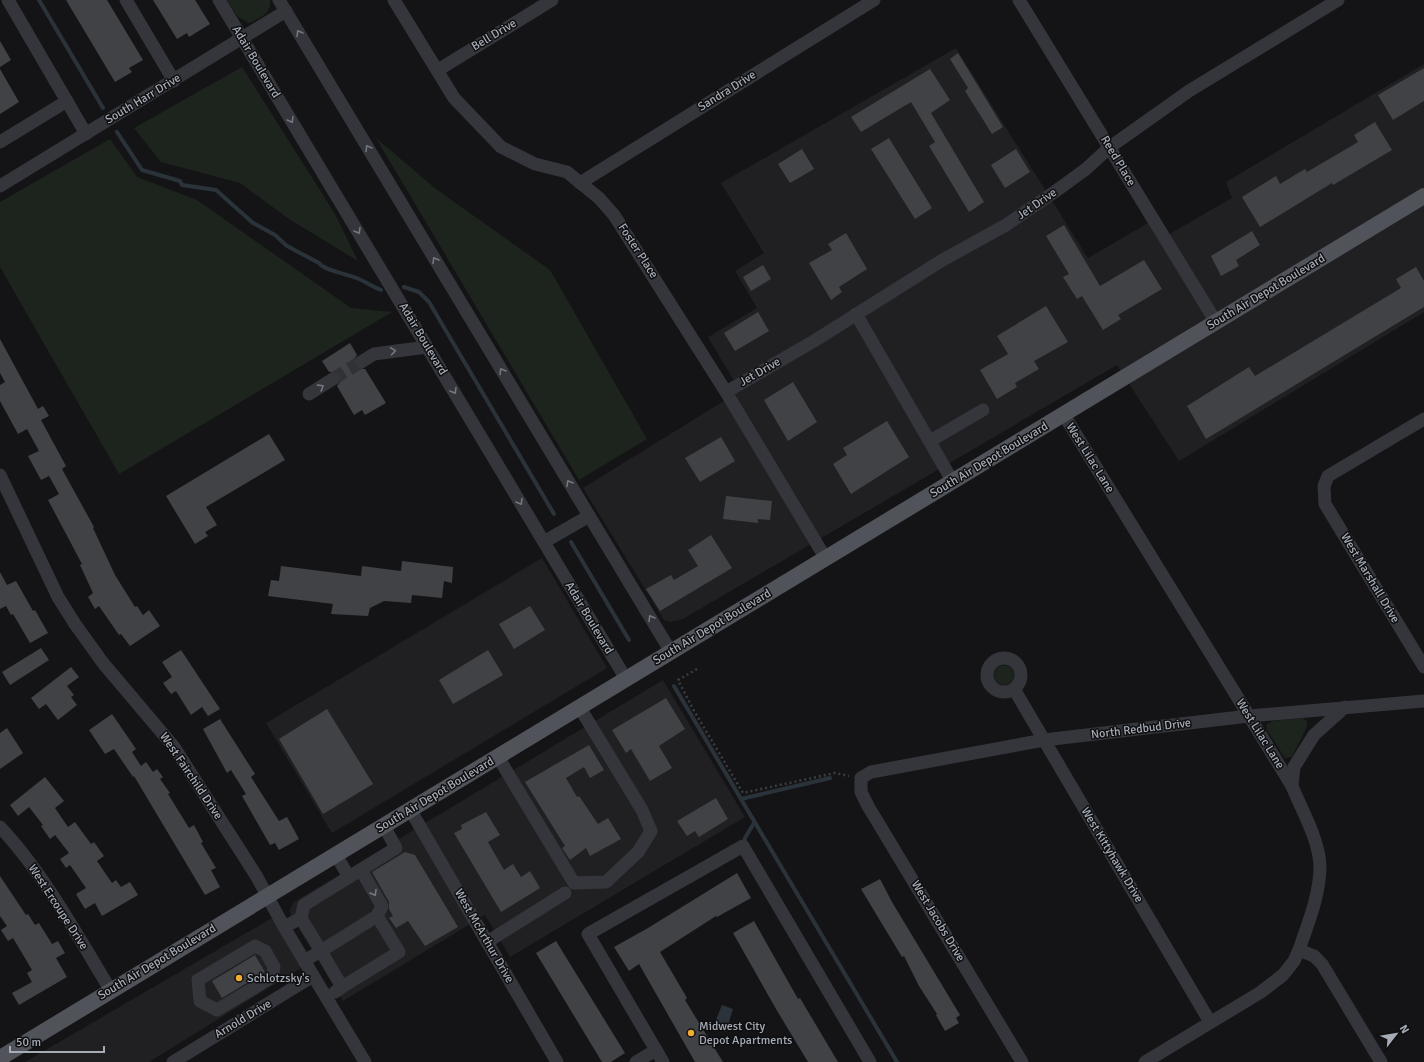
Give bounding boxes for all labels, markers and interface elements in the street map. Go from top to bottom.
street label: Bell Drive [469,16,519,54]
street label: Adair Boulevard [229,23,283,101]
one-way arrow [296,30,304,37]
street label: Sandra Drive [695,67,759,115]
street label: South Harr Drive [103,71,183,127]
one-way arrow [286,116,293,123]
street label: Reed Place [1097,133,1139,189]
one-way arrow [366,145,373,152]
street label: Jet Drive [1014,185,1060,223]
street label: Foster Place [615,221,661,281]
one-way arrow [353,227,360,234]
street label: South Air Depot Boulevard [1204,251,1328,333]
one-way arrow [433,257,440,264]
street label: Adair Boulevard [396,300,450,378]
one-way arrow [390,347,396,356]
street label: Jet Drive [737,354,783,390]
one-way arrow [499,368,507,375]
one-way arrow [317,384,324,392]
one-way arrow [449,387,456,394]
street label: South Air Depot Boulevard [927,419,1051,501]
street label: West Lilac Lane [1063,420,1117,496]
one-way arrow [566,480,574,487]
one-way arrow [516,498,523,505]
street label: West Marshall Drive [1337,530,1403,626]
street label: Adair Boulevard [562,579,616,657]
street label: South Air Depot Boulevard [650,586,774,668]
one-way arrow [648,615,656,622]
street label: West Lilac Lane [1233,696,1287,772]
street label: North Redbud Drive [1090,715,1192,743]
street label: West Fairchild Drive [156,730,226,822]
street label: South Air Depot Boulevard [373,754,497,836]
street label: West Kittyhawk Drive [1078,804,1146,906]
street label: West Ercoupe Drive [25,861,91,953]
street label: West Jacobs Drive [908,878,968,964]
street label: West McArthur Drive [451,886,517,986]
one-way arrow [369,889,376,896]
street label: South Air Depot Boulevard [95,921,219,1003]
place label: Schlotzsky's [247,971,310,986]
marker: Schlotzsky's [234,973,244,983]
street label: Arnold Drive [212,996,274,1042]
north arrow [1376,1014,1416,1054]
place label: Midwest City Depot Apartments [699,1019,792,1048]
text: N [1397,1022,1412,1036]
scale bar [10,1028,104,1054]
marker: Midwest City Depot Apartments [686,1028,696,1038]
text: 50 m [16,1035,41,1050]

